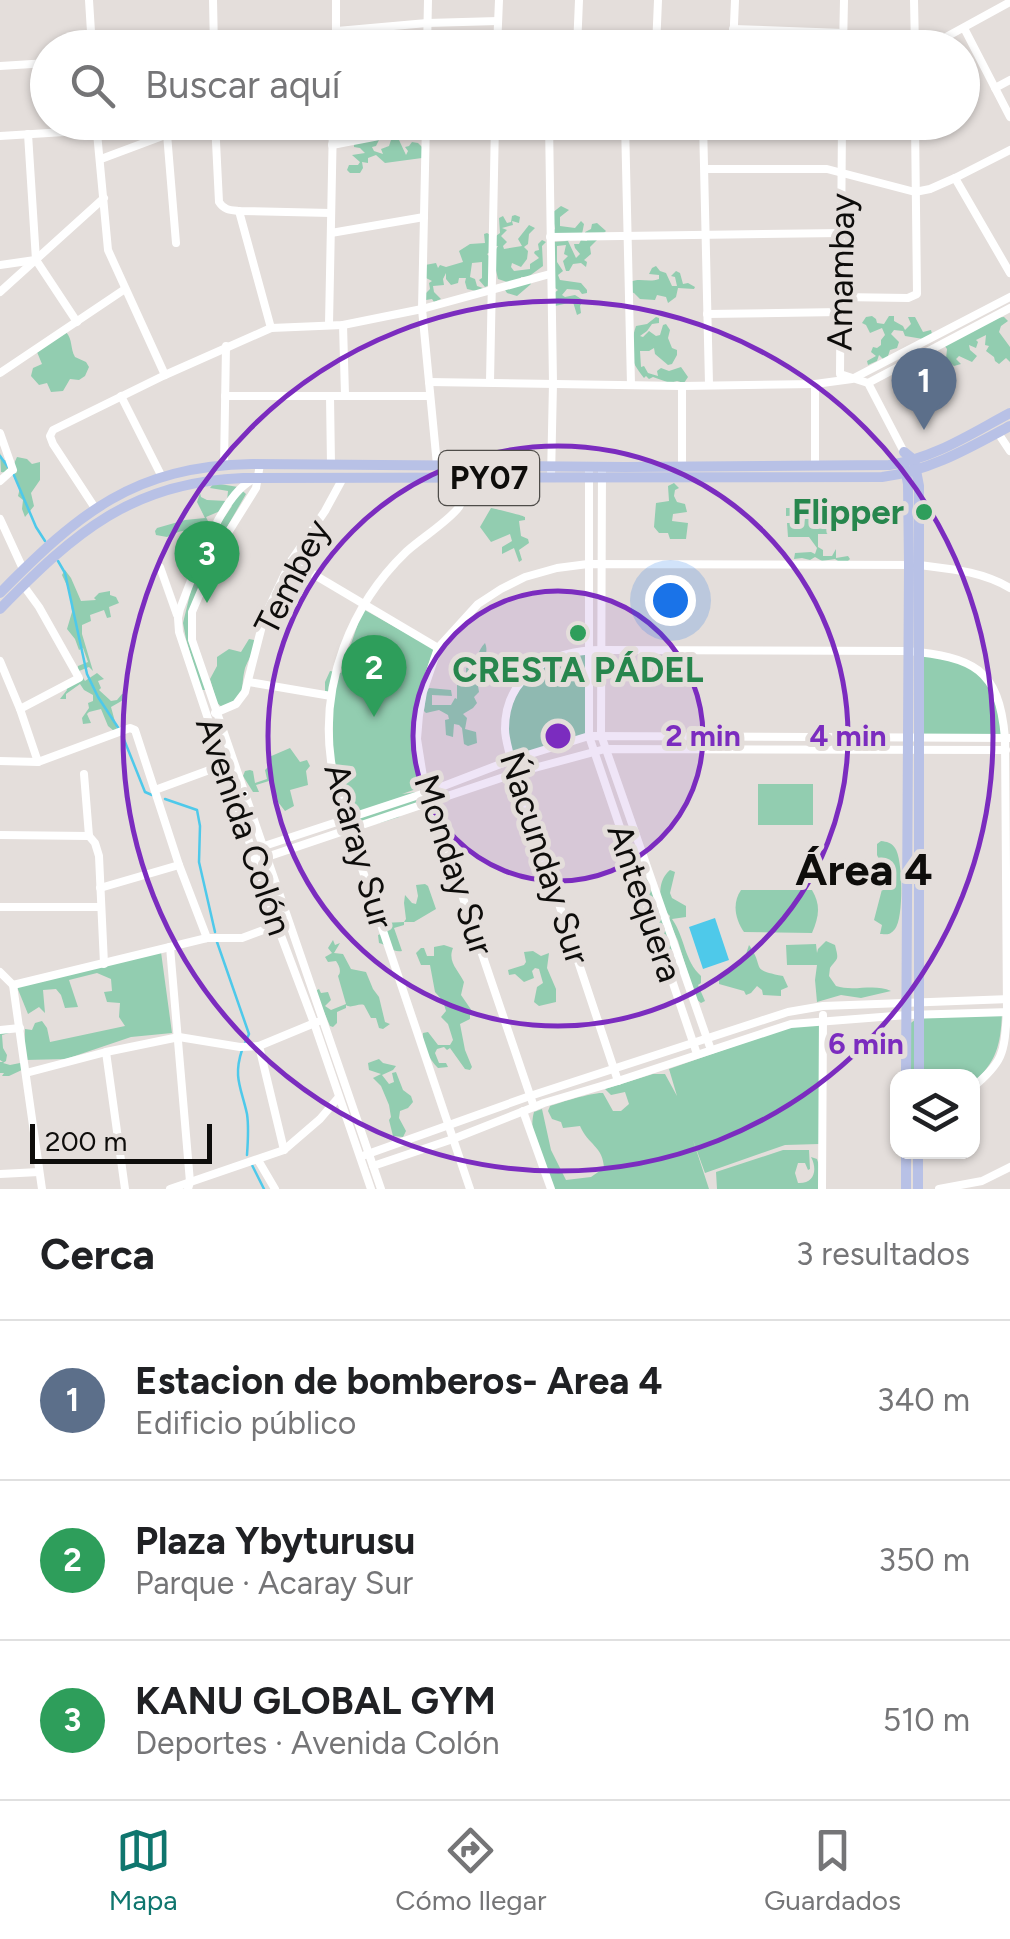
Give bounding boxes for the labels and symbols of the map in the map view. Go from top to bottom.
street label: Amambay [819,192,863,351]
pin: 1 [892,348,956,430]
road number: PY07 [439,451,539,505]
place label: Flipper [792,491,904,533]
marker: Flipper [913,501,935,523]
street label: Tembey [245,512,339,642]
pin: 3 [174,520,240,603]
your location [645,575,696,626]
marker: CRESTA PÁDEL [567,622,589,644]
pin: 2 [342,634,406,717]
place label: CRESTA PÁDEL [452,649,704,691]
street label: Avenida Colón [187,711,301,941]
text: 2 min [665,717,741,754]
text: 4 min [809,717,887,754]
centre of rings [540,718,576,754]
street label: Ńacunday Sur [491,746,599,970]
street label: Acaray Sur [315,759,403,933]
street label: Monday Sur [405,769,503,961]
street label: Antequera [598,819,692,987]
district label: Área 4 [795,842,933,896]
text: 6 min [828,1025,904,1062]
scale bar [30,1119,212,1164]

